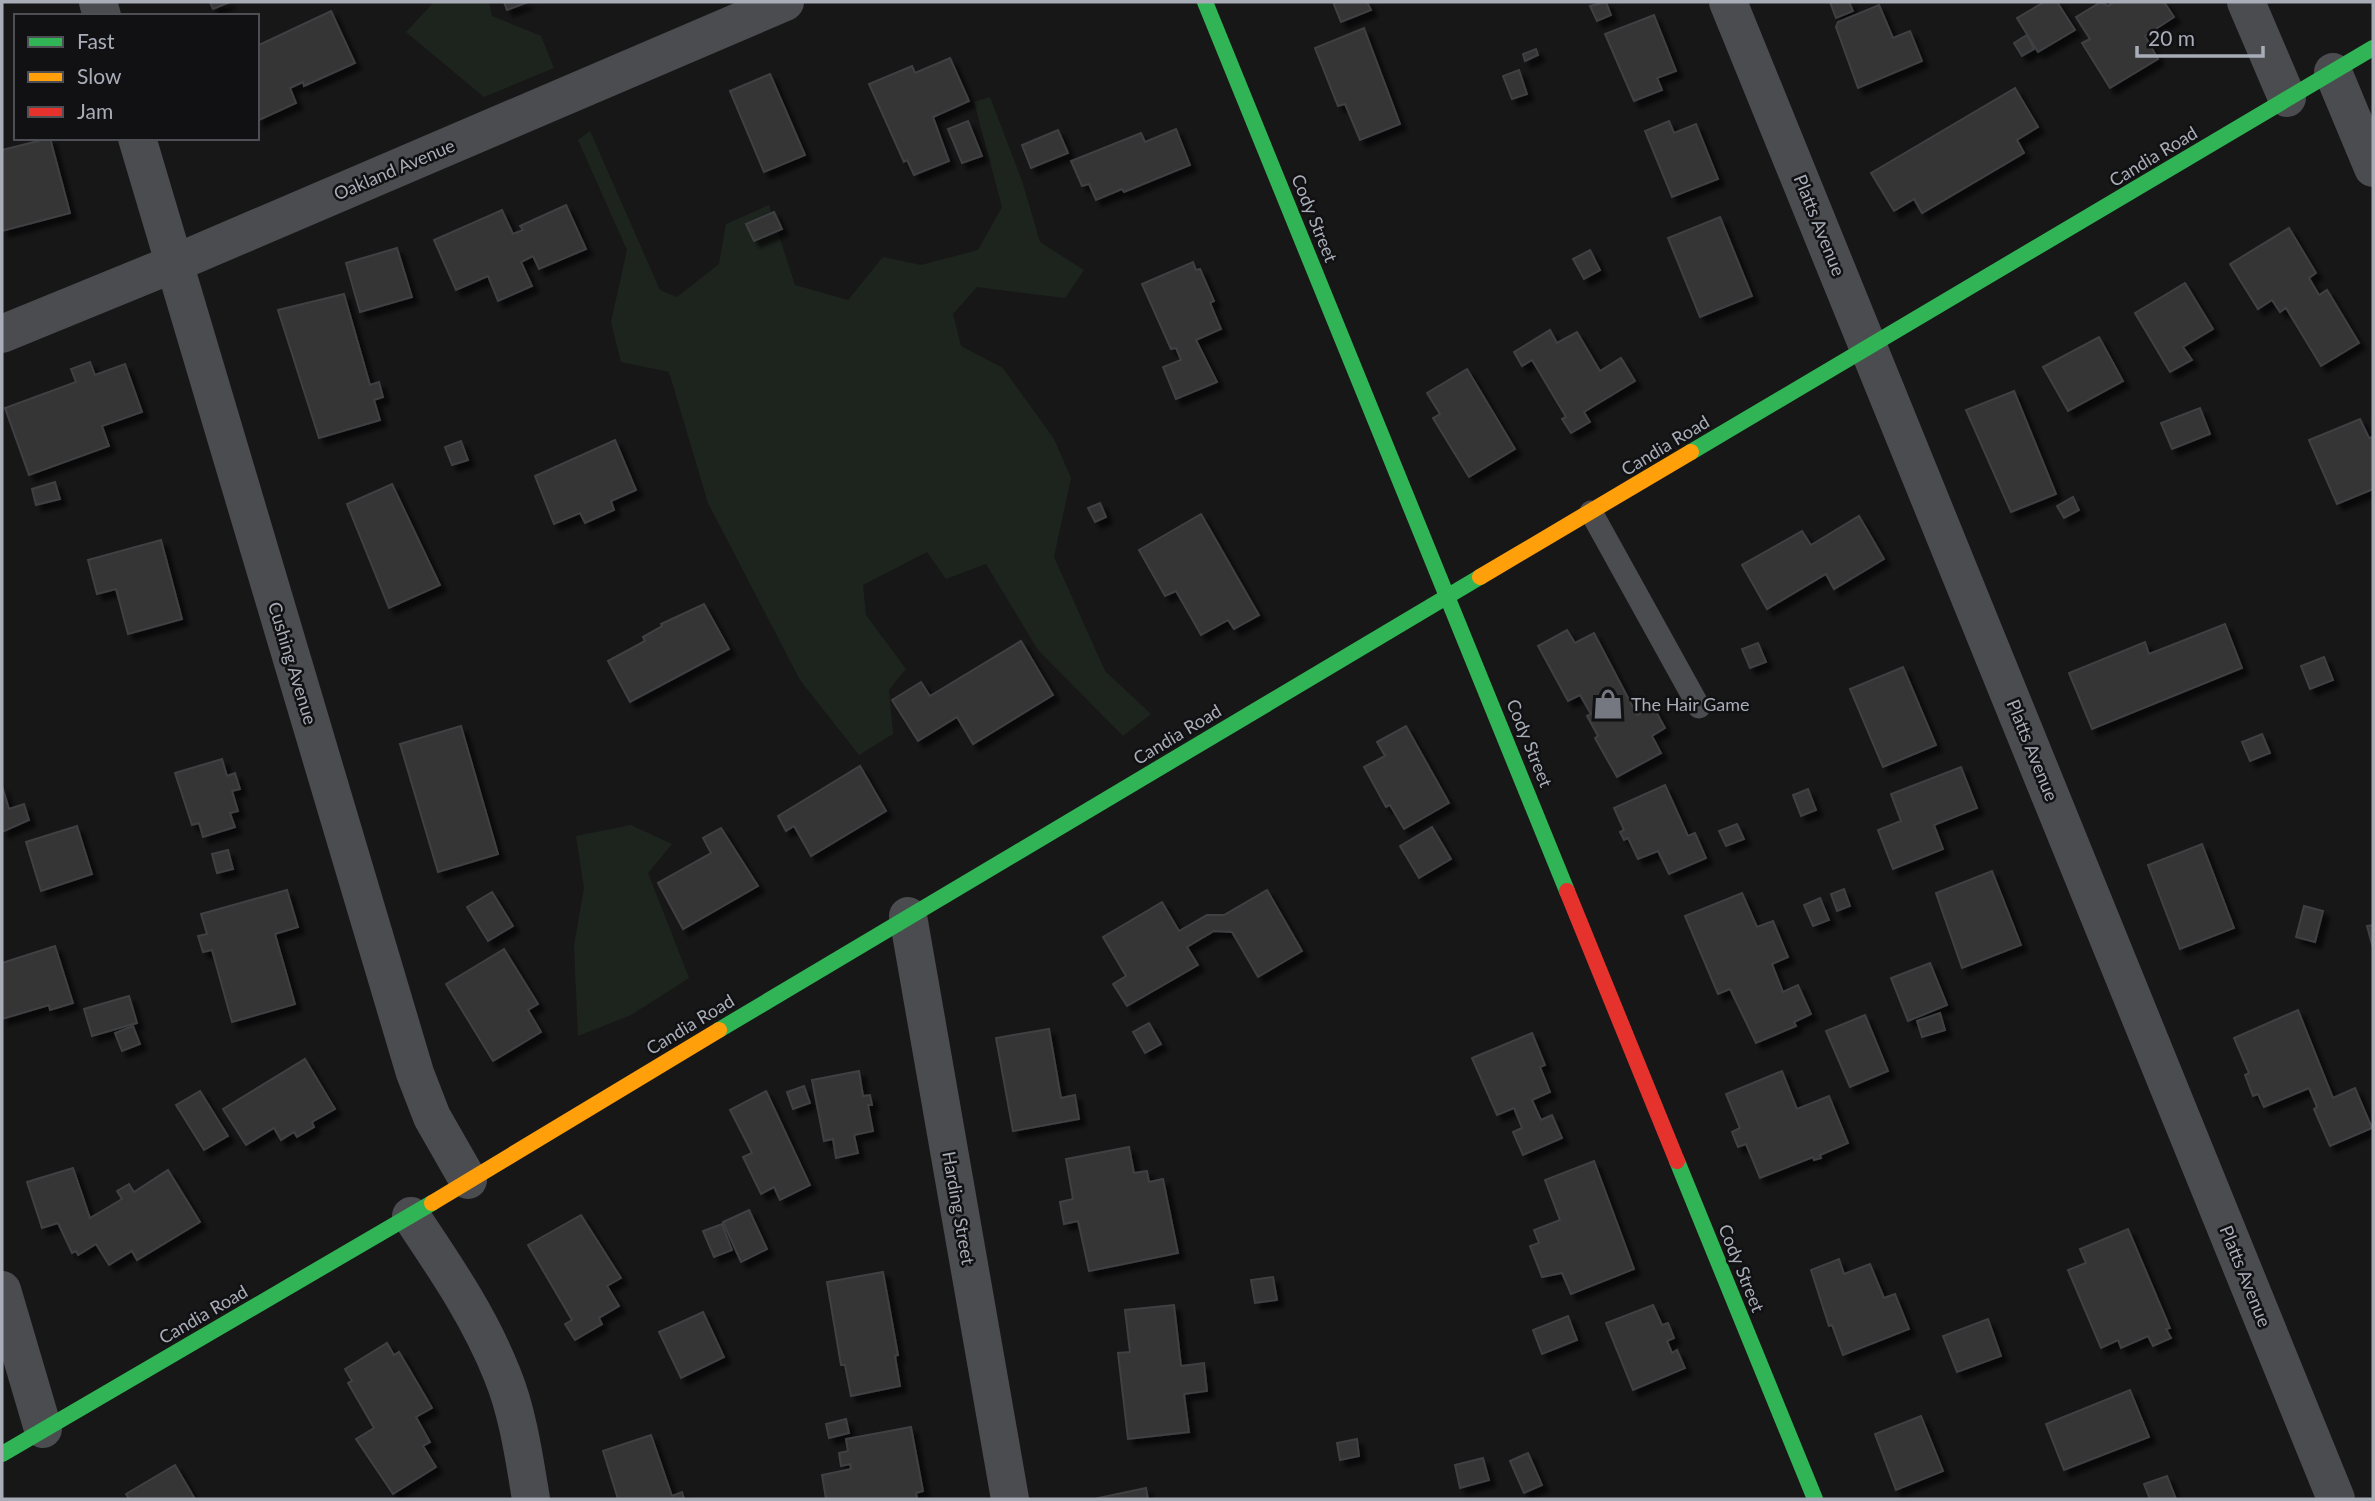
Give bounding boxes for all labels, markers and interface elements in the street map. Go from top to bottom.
legend [14,14,259,140]
scale bar [2137,14,2263,58]
text: 20 m [2148,25,2195,50]
text: Fast [77,28,115,53]
text: Slow [77,63,122,88]
text: Jam [77,98,113,123]
street label: Candia Road [2105,121,2201,191]
street label: Oakland Avenue [330,134,458,204]
street label: Cody Street [1287,171,1343,266]
street label: Platts Avenue [1790,171,1850,279]
street label: Candia Road [1617,410,1713,480]
street label: Cushing Avenue [264,599,322,727]
shop icon: The Hair Game [1591,687,1625,721]
place label: The Hair Game [1631,693,1750,715]
street label: Cody Street [1502,696,1558,791]
street label: Platts Avenue [2003,696,2063,804]
street label: Candia Road [1129,699,1225,769]
street label: Candia Road [642,989,738,1059]
street label: Harding Street [938,1150,980,1267]
street label: Cody Street [1714,1221,1770,1316]
street label: Platts Avenue [2216,1222,2276,1330]
street label: Candia Road [155,1280,251,1348]

